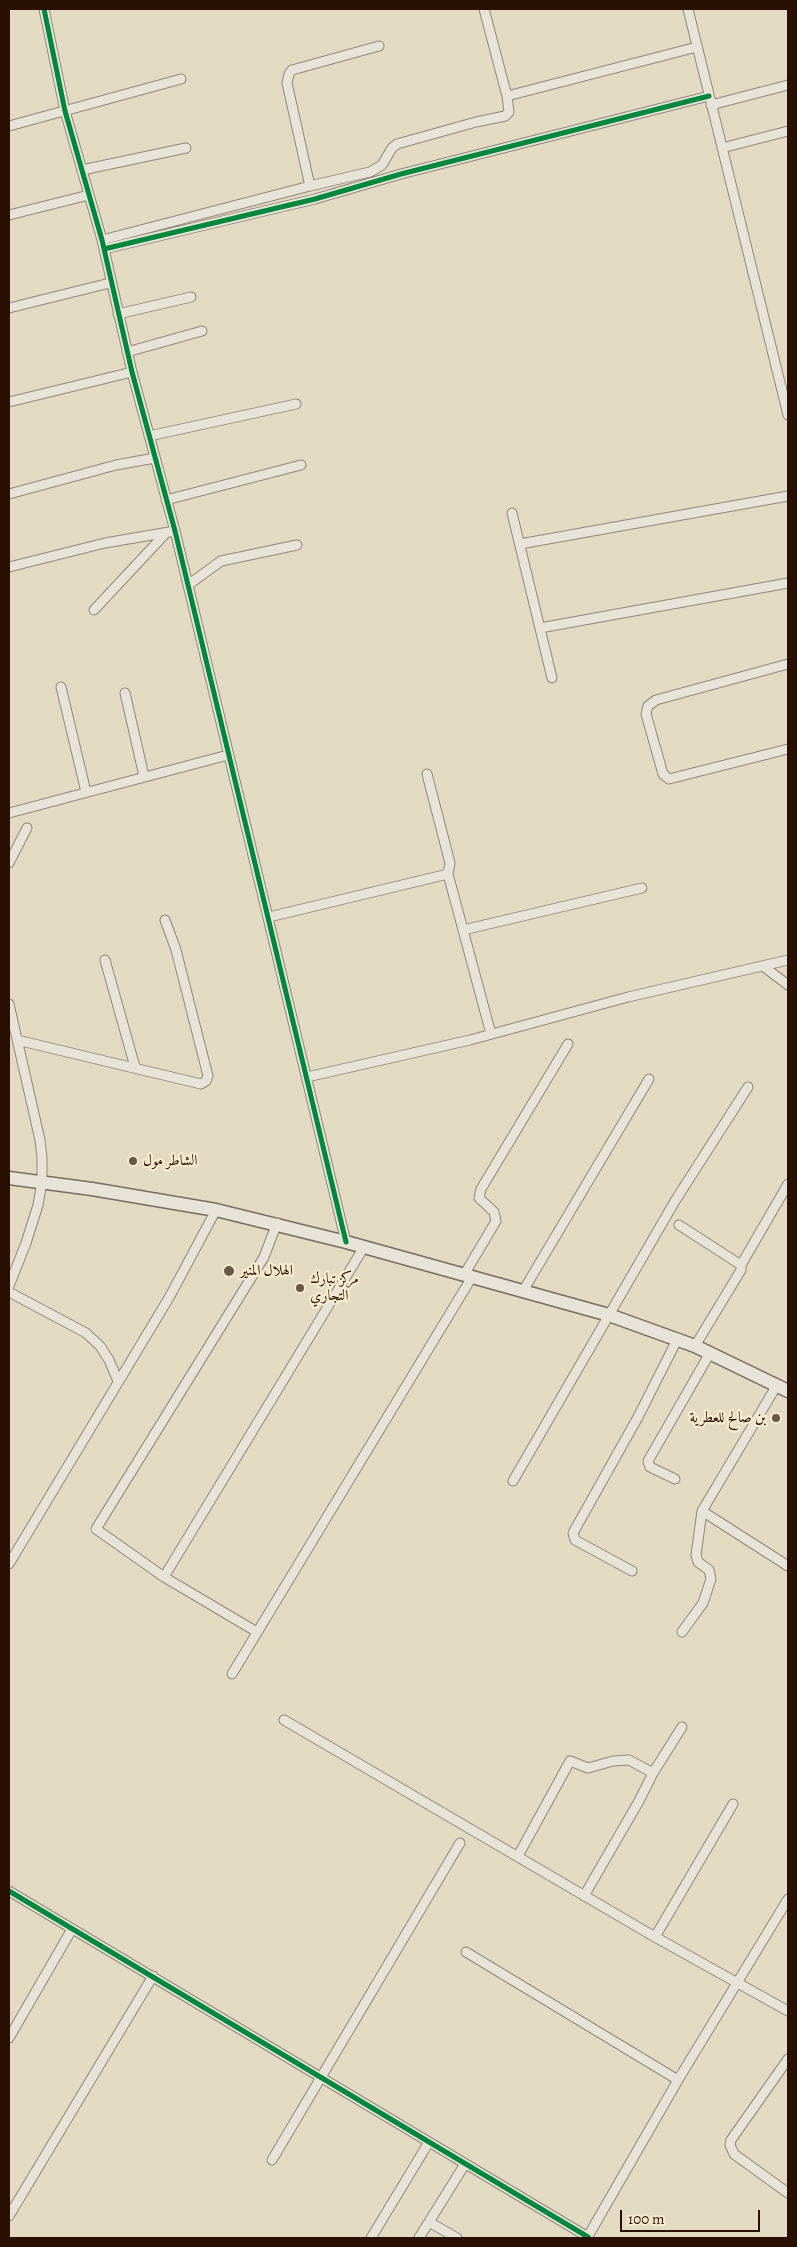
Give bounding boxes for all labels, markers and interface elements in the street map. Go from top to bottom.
place label: الشاطر مول [143,1152,198,1170]
marker: الشاطر مول [127,1155,139,1167]
place label: الهلال المنير [240,1262,293,1280]
marker: الهلال المنير [222,1264,236,1278]
place label: مركز تبارك التجاري [310,1270,359,1305]
marker: مركز تبارك التجاري [294,1282,306,1294]
place label: بن صالح للعطرية [690,1409,766,1427]
marker: بن صالح للعطرية [770,1412,782,1424]
scale bar [622,2200,762,2232]
text: 100 m [628,2209,665,2229]

